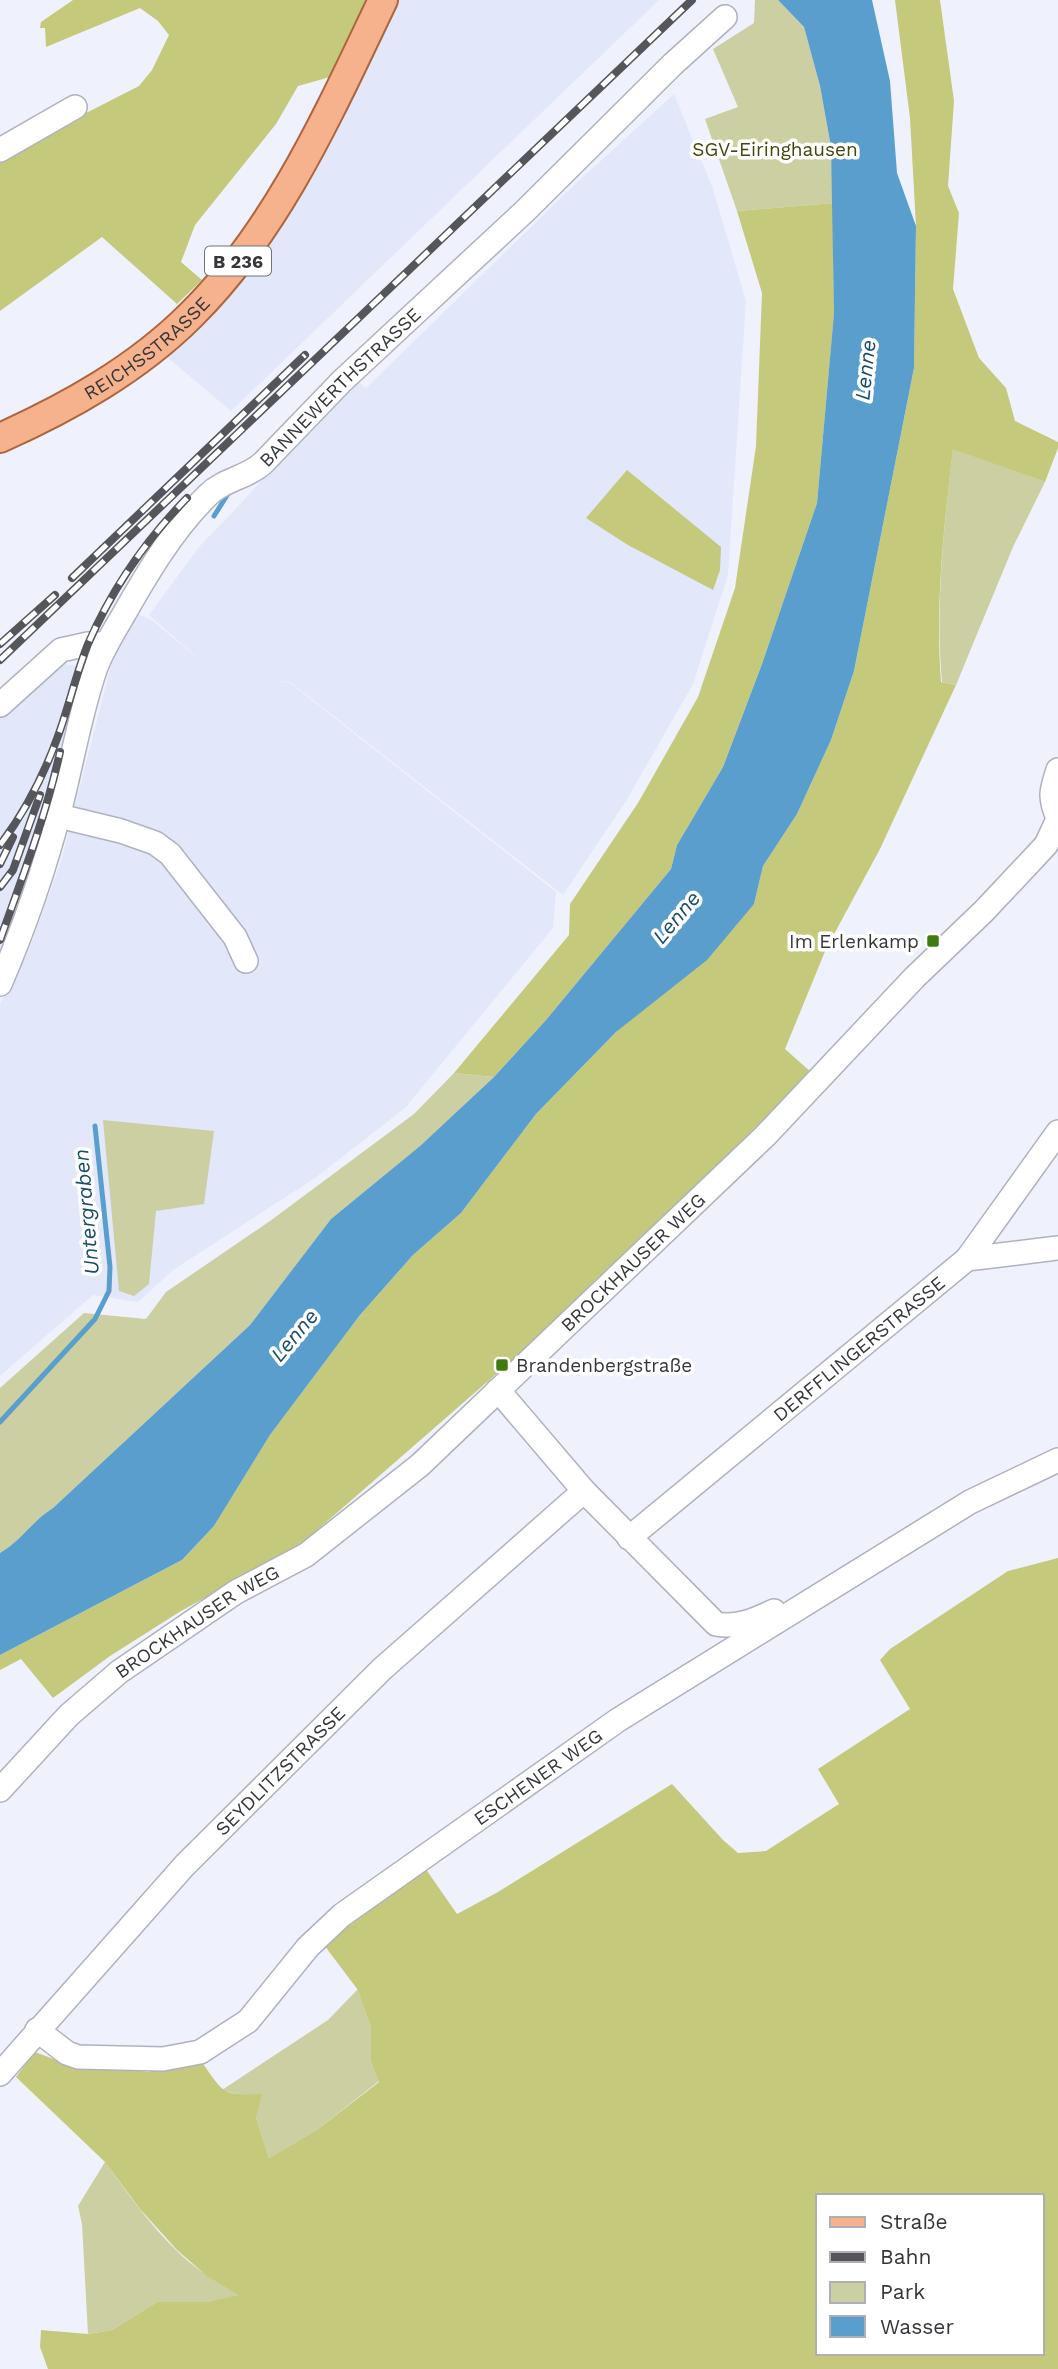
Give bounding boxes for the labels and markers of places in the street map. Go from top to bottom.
place label: Im Erlenkamp [789,930,919,953]
marker: Im Erlenkamp [925,933,941,949]
place label: Brandenbergstraße [516,1354,692,1377]
marker: Brandenbergstraße [494,1357,510,1373]

